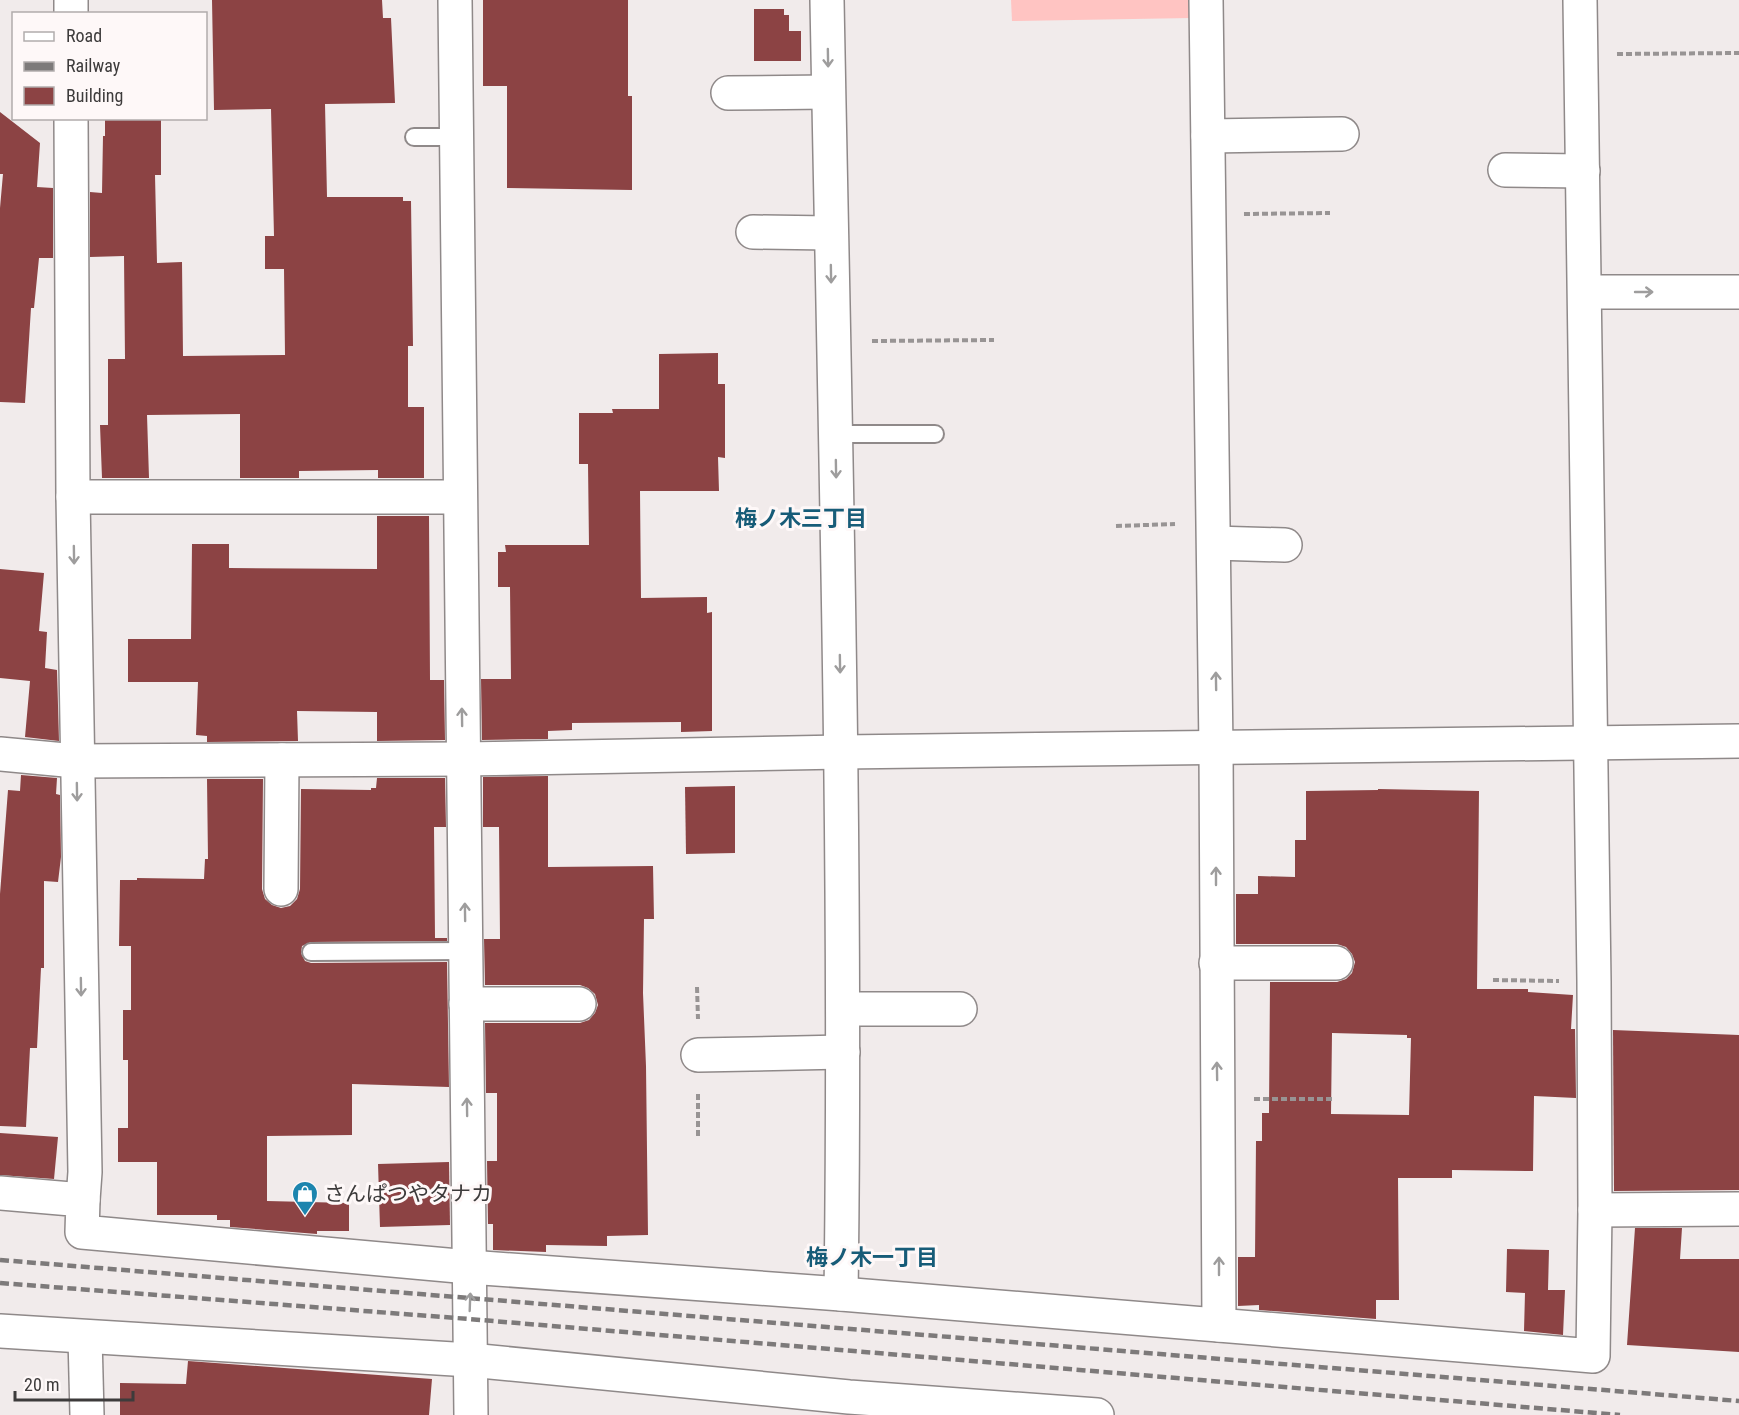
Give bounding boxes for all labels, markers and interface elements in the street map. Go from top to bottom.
legend [12,12,207,120]
text: Road [66,25,102,46]
one-way arrow [822,48,834,68]
text: Railway [66,55,121,76]
text: Building [66,85,123,106]
one-way arrow [825,264,837,284]
one-way arrow [1633,286,1653,298]
one-way arrow [830,459,842,479]
district label: 梅ノ木三丁目 [735,506,867,531]
one-way arrow [68,545,80,565]
one-way arrow [834,654,846,674]
one-way arrow [1210,672,1221,692]
one-way arrow [456,707,468,727]
one-way arrow [71,782,83,802]
one-way arrow [1210,867,1222,887]
one-way arrow [459,902,471,922]
one-way arrow [75,977,87,997]
one-way arrow [1211,1062,1223,1082]
one-way arrow [461,1097,473,1117]
shop icon: さんぱつやタナカ [290,1179,320,1217]
place label: さんぱつやタナカ [324,1182,492,1206]
district label: 梅ノ木一丁目 [806,1245,938,1270]
one-way arrow [1213,1257,1225,1277]
one-way arrow [464,1292,475,1312]
scale bar [15,1364,134,1402]
text: 20 m [24,1374,59,1395]

